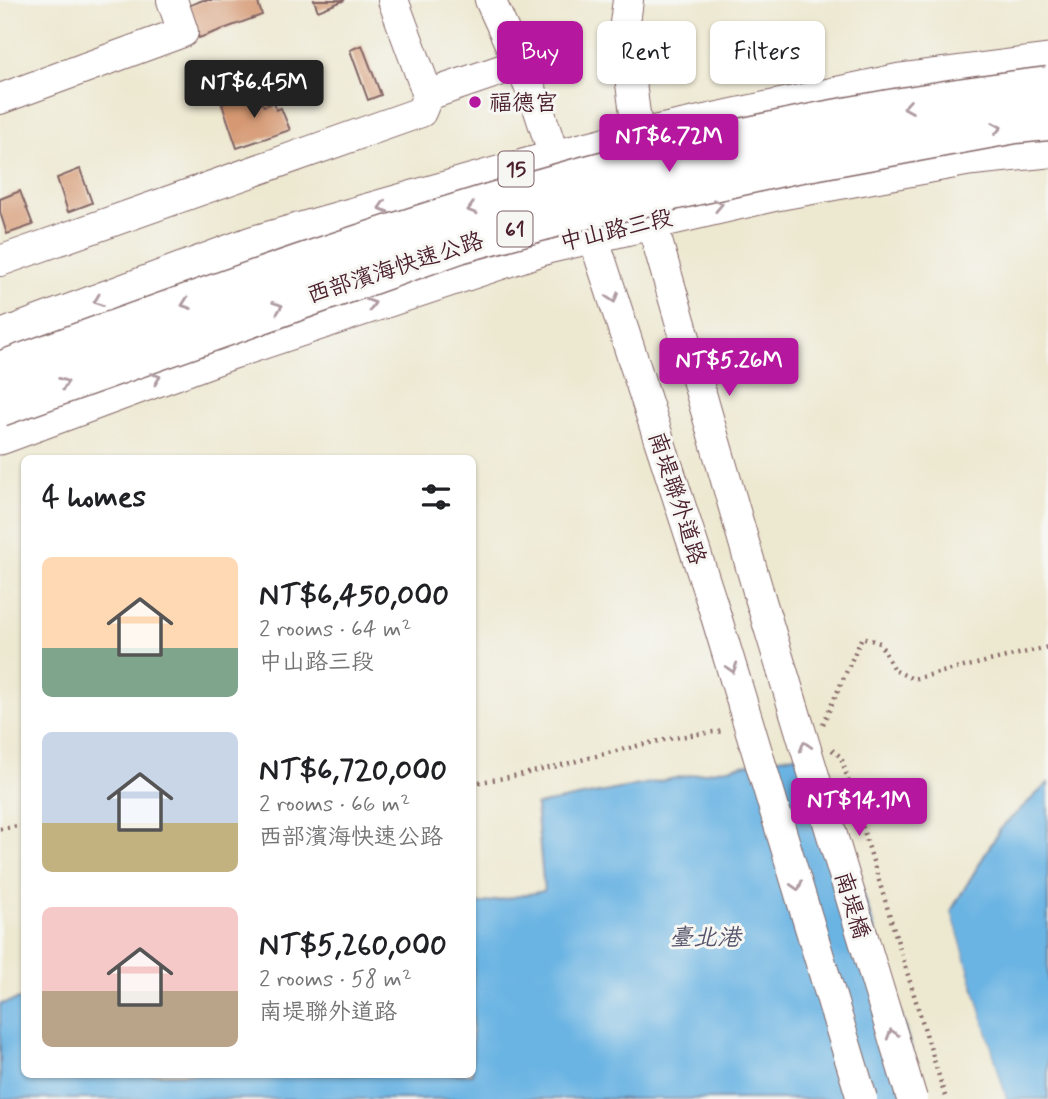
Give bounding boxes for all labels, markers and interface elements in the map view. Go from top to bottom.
chip: Buy [497,21,583,84]
chip: Rent [597,21,696,84]
chip: Filters [710,21,825,84]
pin: NT$6.45M [182,60,326,120]
text: NT$6.45M [201,68,307,98]
place label: 福德宮 [489,89,558,119]
marker: 福德宮 [467,94,483,110]
one-way arrow [902,99,914,114]
pin: NT$6.72M [597,114,741,174]
one-way arrow [991,121,1003,136]
text: NT$6.72M [615,122,723,152]
road number: 15 [498,152,534,186]
one-way arrow [378,198,390,213]
one-way arrow [712,199,724,214]
one-way arrow [466,201,478,216]
street label: 中山路三段 [557,203,676,258]
road number: 61 [498,212,532,246]
street label: 西部濱海快速公路 [303,226,488,312]
one-way arrow [605,291,619,304]
one-way arrow [93,293,105,307]
one-way arrow [181,296,193,310]
one-way arrow [365,297,377,312]
one-way arrow [272,301,284,315]
pin: NT$5.26M [657,338,801,398]
text: NT$5.26M [675,346,783,376]
one-way arrow [149,372,161,386]
one-way arrow [58,378,70,392]
street label: 南堤聯外道路 [641,428,712,569]
text: 4 homes [42,478,146,517]
icon: filters [417,478,455,516]
text: NT$6,450,000 [259,576,449,615]
icon: home [98,585,182,669]
text: 2 rooms · 64 m² [259,615,411,645]
text: 中山路三段 [259,648,374,678]
one-way arrow [723,662,738,674]
one-way arrow [799,740,813,752]
text: NT$6,720,000 [259,751,447,790]
icon: home [98,760,182,844]
pin: NT$14.1M [787,778,931,838]
text: NT$14.1M [807,786,911,816]
text: 2 rooms · 66 m² [259,790,410,820]
text: 西部濱海快速公路 [259,823,443,853]
street label: 南堤橋 [827,868,876,943]
one-way arrow [789,880,804,892]
water label: 臺北港 [669,923,743,954]
text: NT$5,260,000 [259,926,447,965]
icon: home [98,935,182,1019]
text: 2 rooms · 58 m² [259,965,412,995]
text: 南堤聯外道路 [259,998,397,1028]
one-way arrow [886,1028,901,1040]

